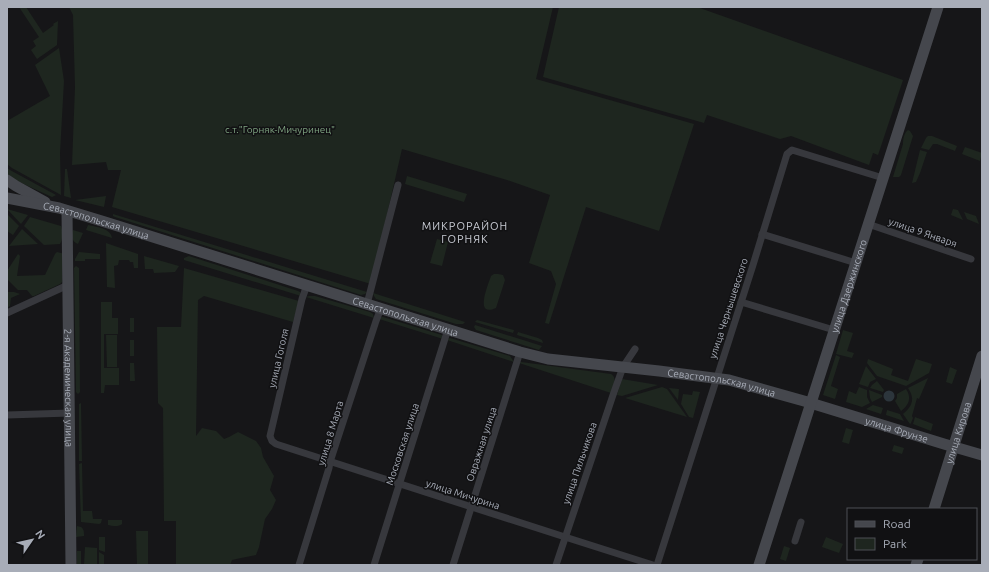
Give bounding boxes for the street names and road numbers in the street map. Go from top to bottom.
street label: Севастопольская улица [42,200,150,241]
street label: улица 9 Января [887,216,958,249]
street label: улица Дзержинского [829,238,869,334]
street label: улица Чернышевского [707,256,750,360]
street label: Севастопольская улица [351,295,460,338]
street label: улица Гоголя [266,327,291,389]
street label: 2-я Академическая улица [62,329,75,447]
street label: Севастопольская улица [667,367,777,399]
street label: улица 8 Марта [315,400,346,467]
street label: улица Кирова [944,401,973,465]
street label: Московская улица [384,402,421,487]
street label: Овражная улица [464,406,499,483]
street label: улица Фрунзе [864,415,929,445]
street label: улица Пильчикова [560,421,599,506]
street label: улица Мичурина [424,477,501,512]

